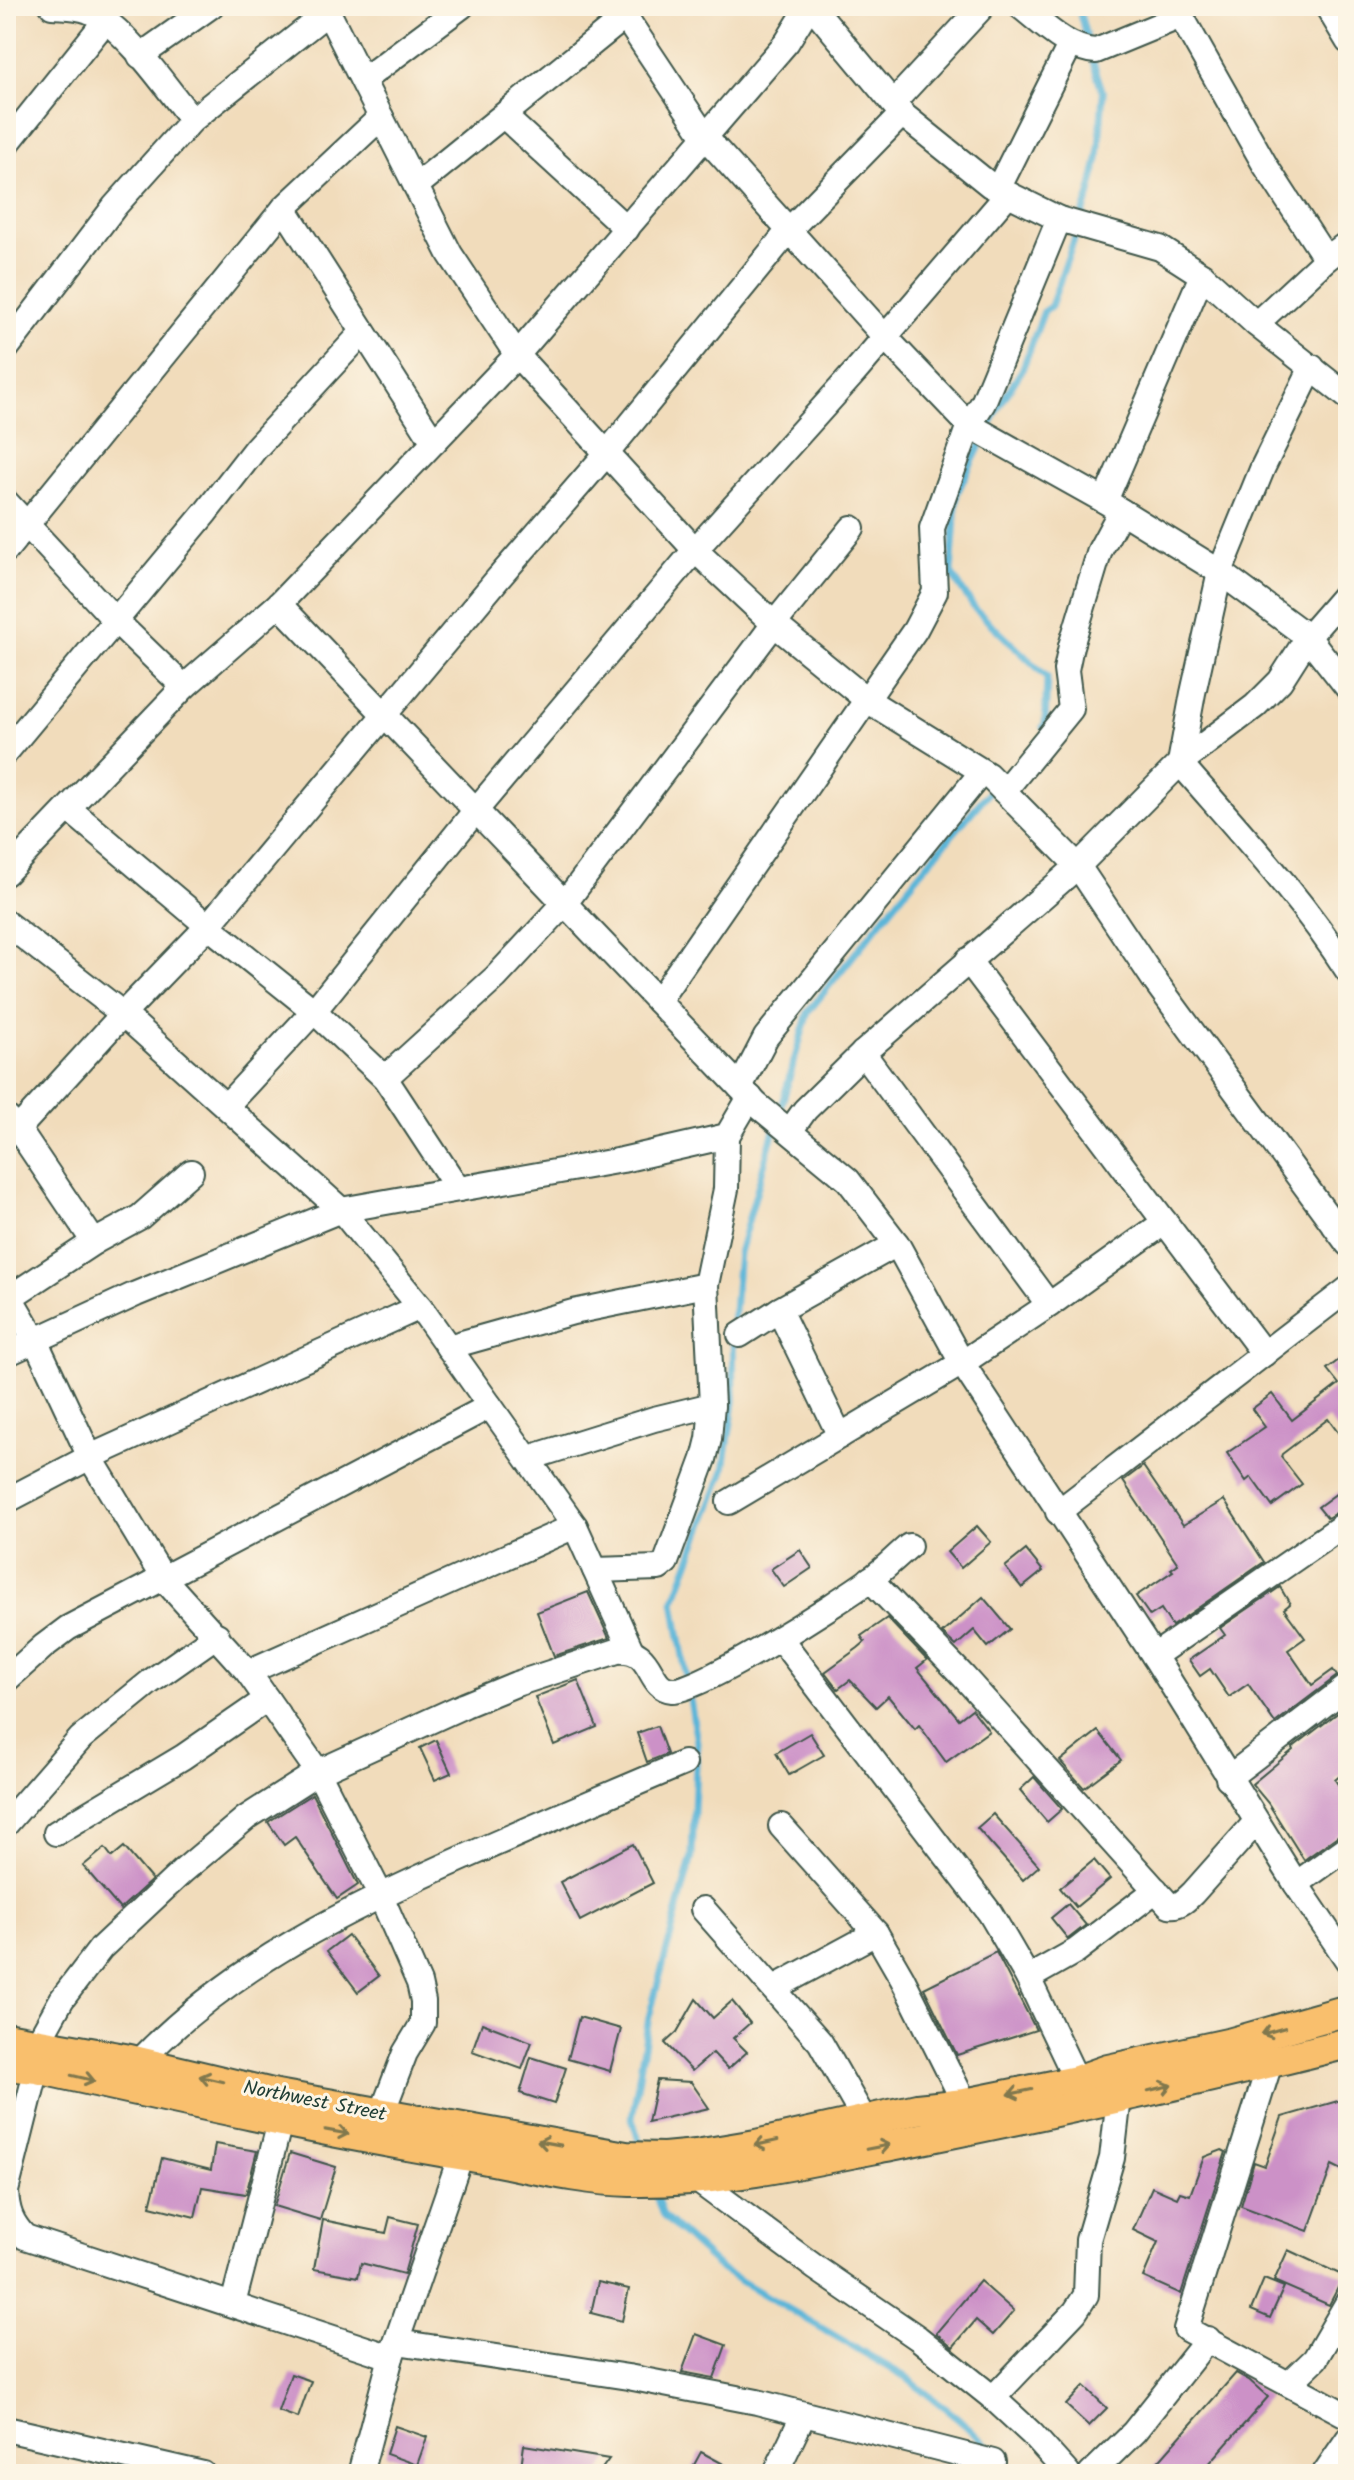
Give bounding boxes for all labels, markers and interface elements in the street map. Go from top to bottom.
one-way arrow [1260,2025,1286,2040]
one-way arrow [69,2071,95,2086]
one-way arrow [199,2071,224,2086]
street label: Northwest Street [240,2072,389,2132]
one-way arrow [1147,2080,1173,2095]
one-way arrow [1008,2086,1034,2101]
one-way arrow [324,2126,349,2141]
one-way arrow [537,2135,562,2150]
one-way arrow [753,2136,779,2151]
one-way arrow [865,2139,891,2154]

